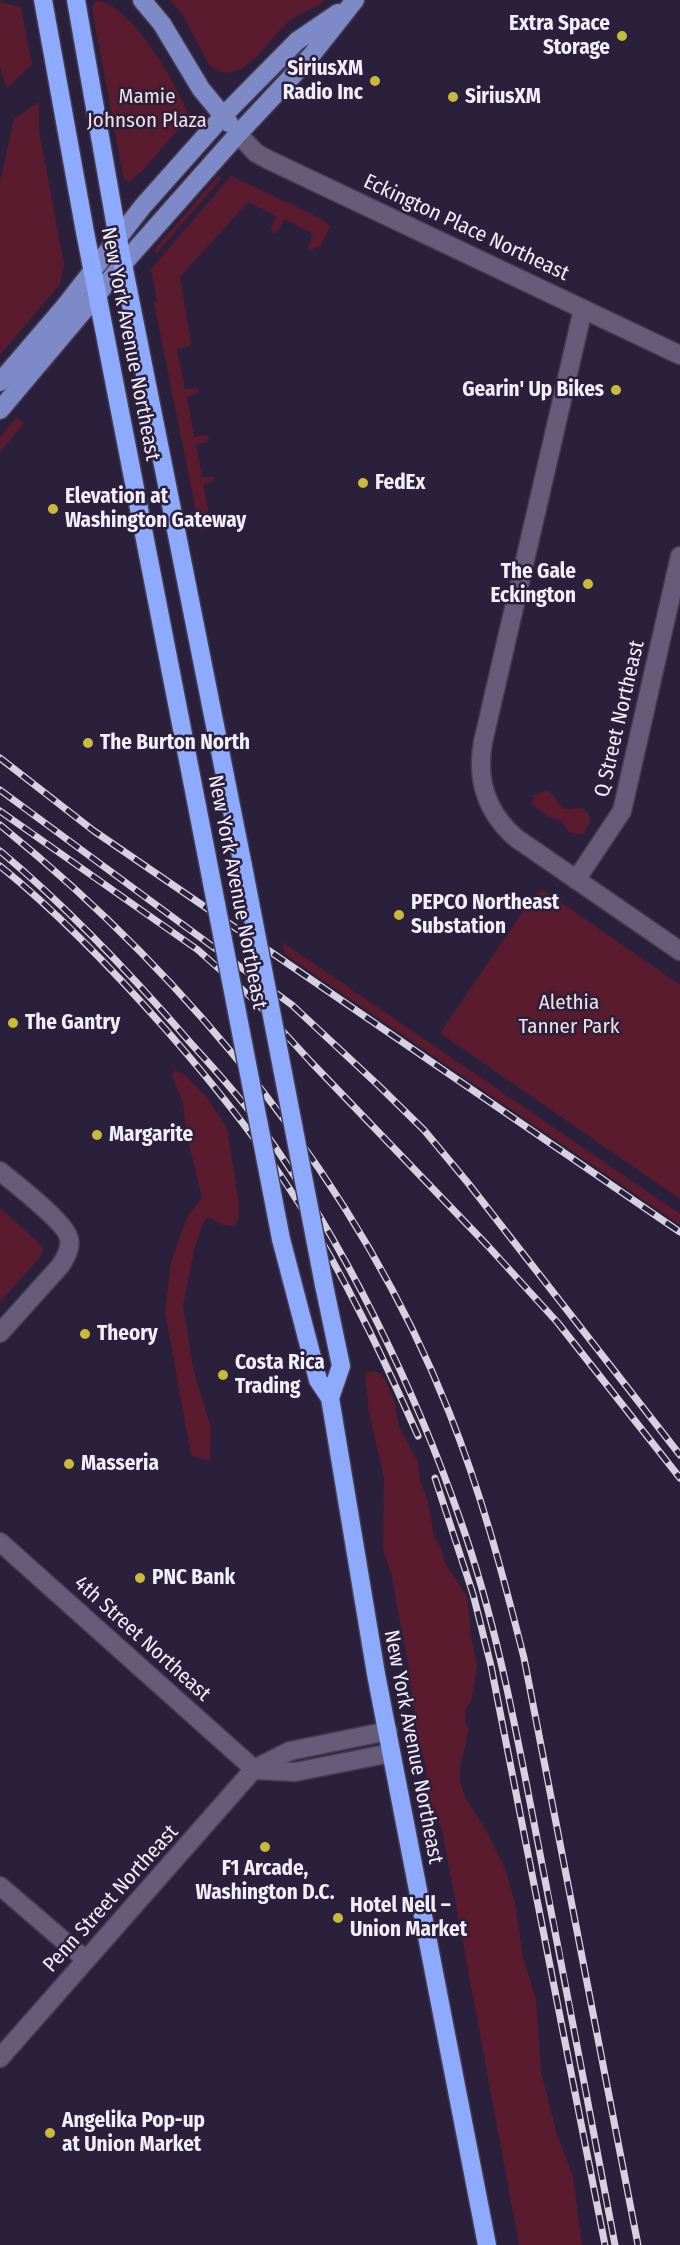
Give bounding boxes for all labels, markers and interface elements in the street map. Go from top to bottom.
place label: Extra Space Storage [509,11,610,61]
marker: Extra Space Storage [615,29,629,43]
place label: SiriusXM Radio Inc [283,56,363,106]
marker: SiriusXM Radio Inc [368,74,382,88]
park label: Mamie Johnson Plaza [87,84,207,134]
place label: SiriusXM [465,84,541,110]
marker: SiriusXM [446,90,460,104]
street label: Eckington Place Northeast [359,169,573,287]
street label: New York Avenue Northeast [95,225,165,463]
place label: Gearin' Up Bikes [462,377,604,403]
marker: Gearin' Up Bikes [609,383,623,397]
place label: FedEx [375,470,425,496]
marker: FedEx [356,476,370,490]
place label: Elevation at Washington Gateway [65,484,246,534]
marker: Elevation at Washington Gateway [46,502,60,516]
place label: The Gale Eckington [491,559,576,609]
marker: The Gale Eckington [581,577,595,591]
street label: Q Street Northeast [590,638,650,800]
place label: The Burton North [100,730,250,756]
marker: The Burton North [81,736,95,750]
street label: New York Avenue Northeast [202,773,272,1011]
place label: PEPCO Northeast Substation [411,890,559,940]
marker: PEPCO Northeast Substation [392,908,406,922]
park label: Alethia Tanner Park [518,990,620,1040]
place label: The Gantry [25,1010,120,1036]
marker: The Gantry [6,1016,20,1030]
place label: Margarite [109,1122,193,1148]
marker: Margarite [90,1128,104,1142]
place label: Theory [97,1321,158,1347]
marker: Theory [78,1327,92,1341]
place label: Costa Rica Trading [235,1350,325,1400]
marker: Costa Rica Trading [216,1368,230,1382]
place label: Masseria [81,1451,159,1477]
marker: Masseria [62,1457,76,1471]
place label: PNC Bank [152,1565,235,1591]
street label: 4th Street Northeast [69,1571,215,1707]
marker: PNC Bank [133,1571,147,1585]
street label: New York Avenue Northeast [378,1628,448,1866]
street label: Penn Street Northeast [38,1820,184,1978]
marker: F1 Arcade, Washington D.C. [258,1840,272,1854]
place label: F1 Arcade, Washington D.C. [196,1856,334,1906]
place label: Hotel Nell – Union Market [350,1893,467,1943]
marker: Hotel Nell – Union Market [331,1911,345,1925]
place label: Angelika Pop-up at Union Market [62,2108,205,2158]
marker: Angelika Pop-up at Union Market [43,2126,57,2140]

